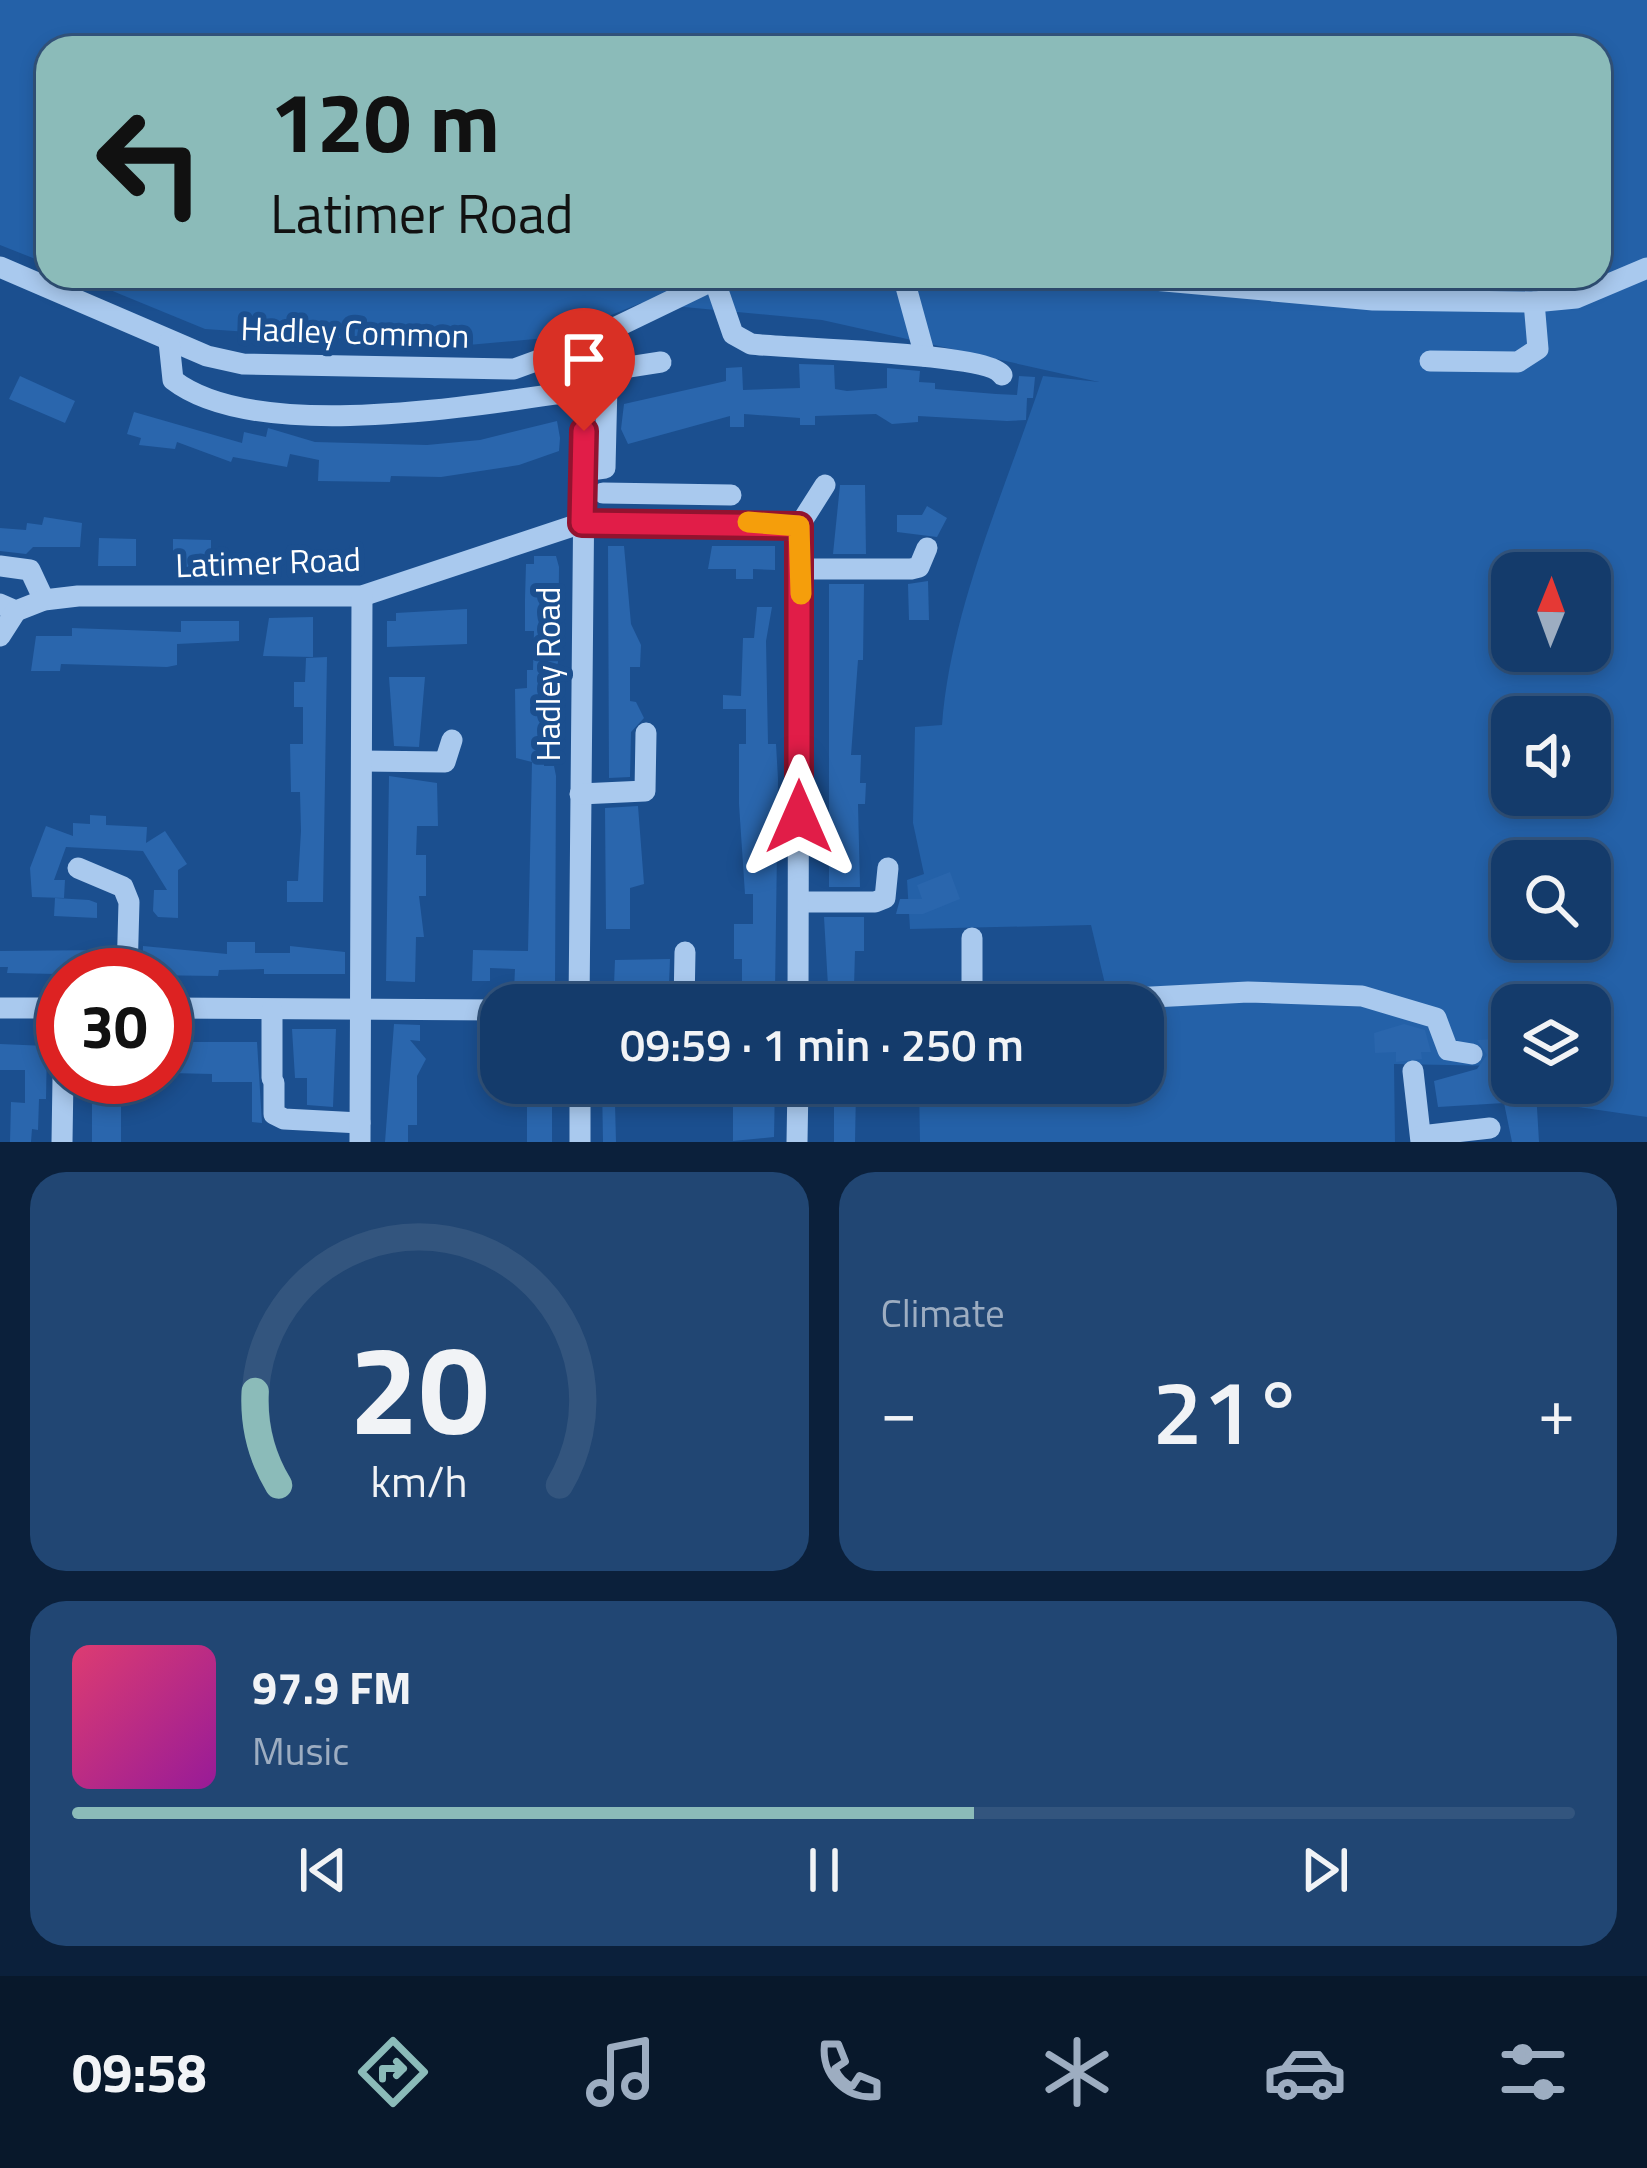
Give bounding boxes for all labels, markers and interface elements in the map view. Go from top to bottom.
text: 120 m [270,57,500,185]
icon: left [72,84,228,240]
text: Latimer Road [270,172,574,254]
street label: Hadley Common [240,303,470,361]
pin [533,308,635,431]
icon: arrive [551,326,617,392]
street label: Latimer Road [174,534,362,590]
north arrow [1491,552,1611,672]
map controls [1491,552,1611,1104]
street label: Hadley Road [523,587,573,761]
button: sound [1491,696,1611,816]
position arrow [736,754,862,880]
button: search [1491,840,1611,960]
speed limit sign: 30 [36,948,192,1104]
button: layers [1491,984,1611,1104]
text: 09:59 · 1 min · 250 m [620,1010,1024,1078]
text: Climate [881,1283,1005,1342]
text: 20 [349,1293,489,1482]
text: 21° [1152,1342,1303,1479]
text: − [881,1360,917,1461]
text: + [1538,1360,1575,1461]
text: km/h [371,1447,468,1513]
text: 97.9 FM [252,1653,412,1721]
text: Music [252,1721,349,1780]
icon: previous [290,1837,356,1903]
icon: pause [791,1837,857,1903]
icon: next [1292,1837,1358,1903]
icon: directions [351,2030,435,2114]
icon: music [579,2030,663,2114]
icon: phone [807,2030,891,2114]
icon: climate [1035,2030,1119,2114]
icon: car [1263,2030,1347,2114]
icon: filters [1491,2030,1575,2114]
text: 09:58 [72,2031,207,2113]

